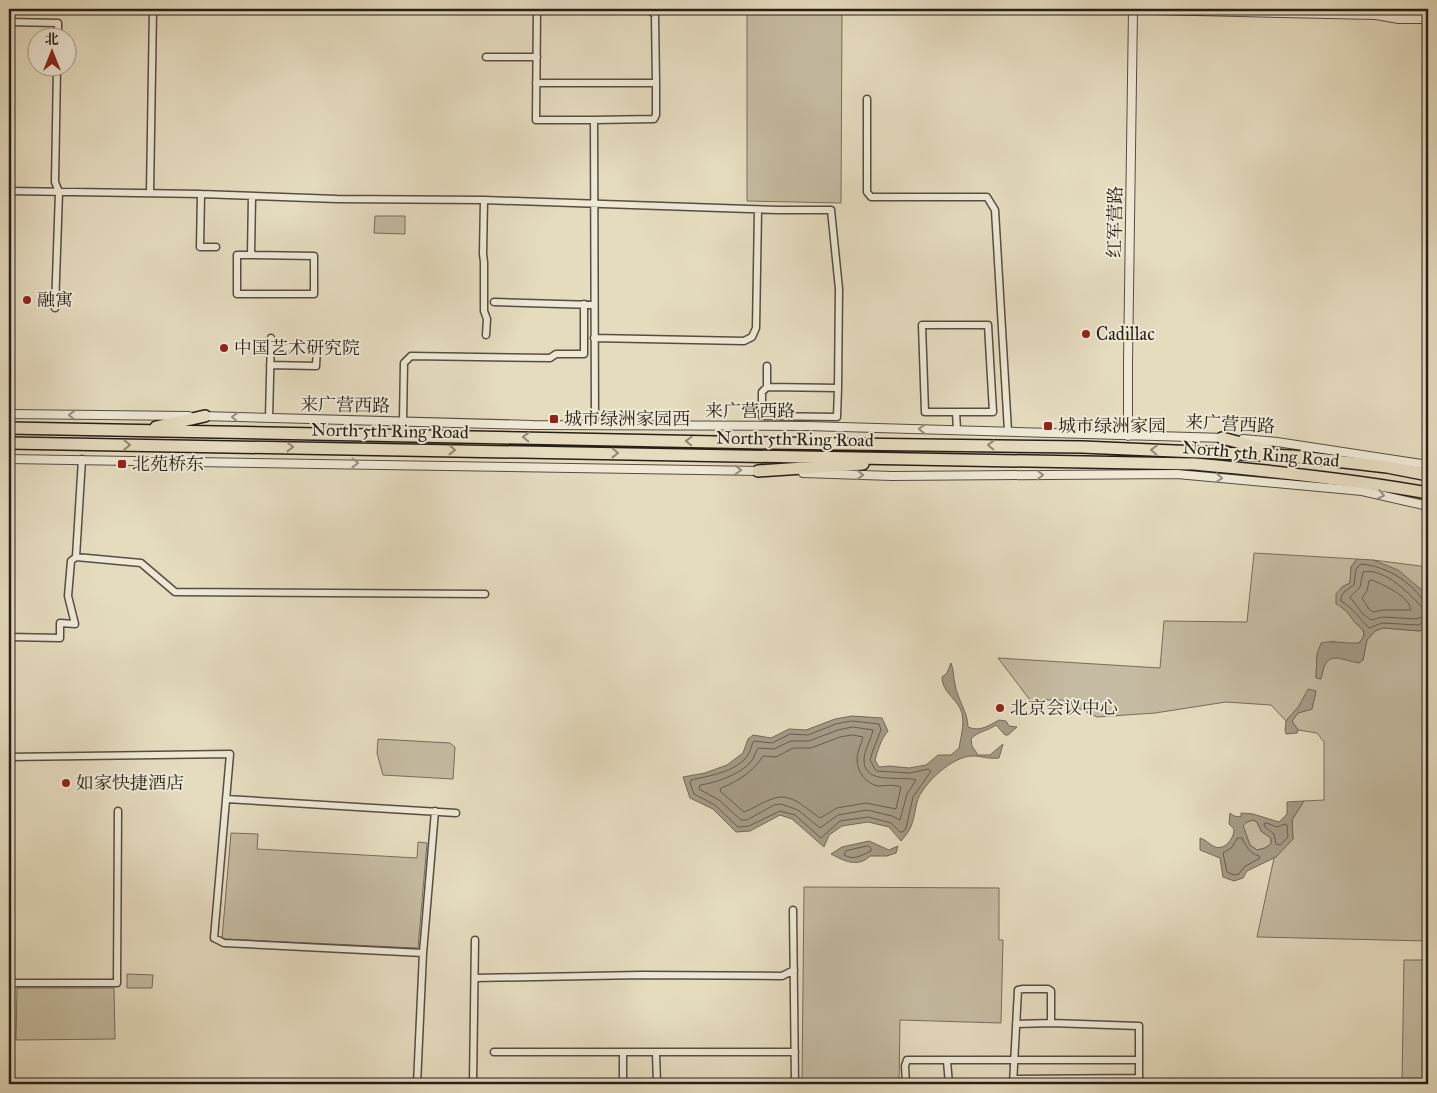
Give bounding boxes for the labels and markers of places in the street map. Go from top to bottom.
place label: 融寓 [37,289,73,311]
marker: 融寓 [21,294,33,306]
place label: Cadillac [1096,323,1155,345]
marker: Cadillac [1080,328,1092,340]
place label: 中国艺术研究院 [234,337,360,359]
marker: 中国艺术研究院 [218,342,230,354]
place label: 城市绿洲家园西 [564,408,690,430]
marker: 城市绿洲家园西 [548,413,560,425]
place label: 城市绿洲家园 [1058,415,1166,437]
marker: 城市绿洲家园 [1042,420,1054,432]
place label: 北苑桥东 [132,453,204,475]
marker: 北苑桥东 [116,458,128,470]
place label: 北京会议中心 [1010,697,1118,719]
marker: 北京会议中心 [994,702,1006,714]
place label: 如家快捷酒店 [76,772,184,794]
marker: 如家快捷酒店 [60,777,72,789]

